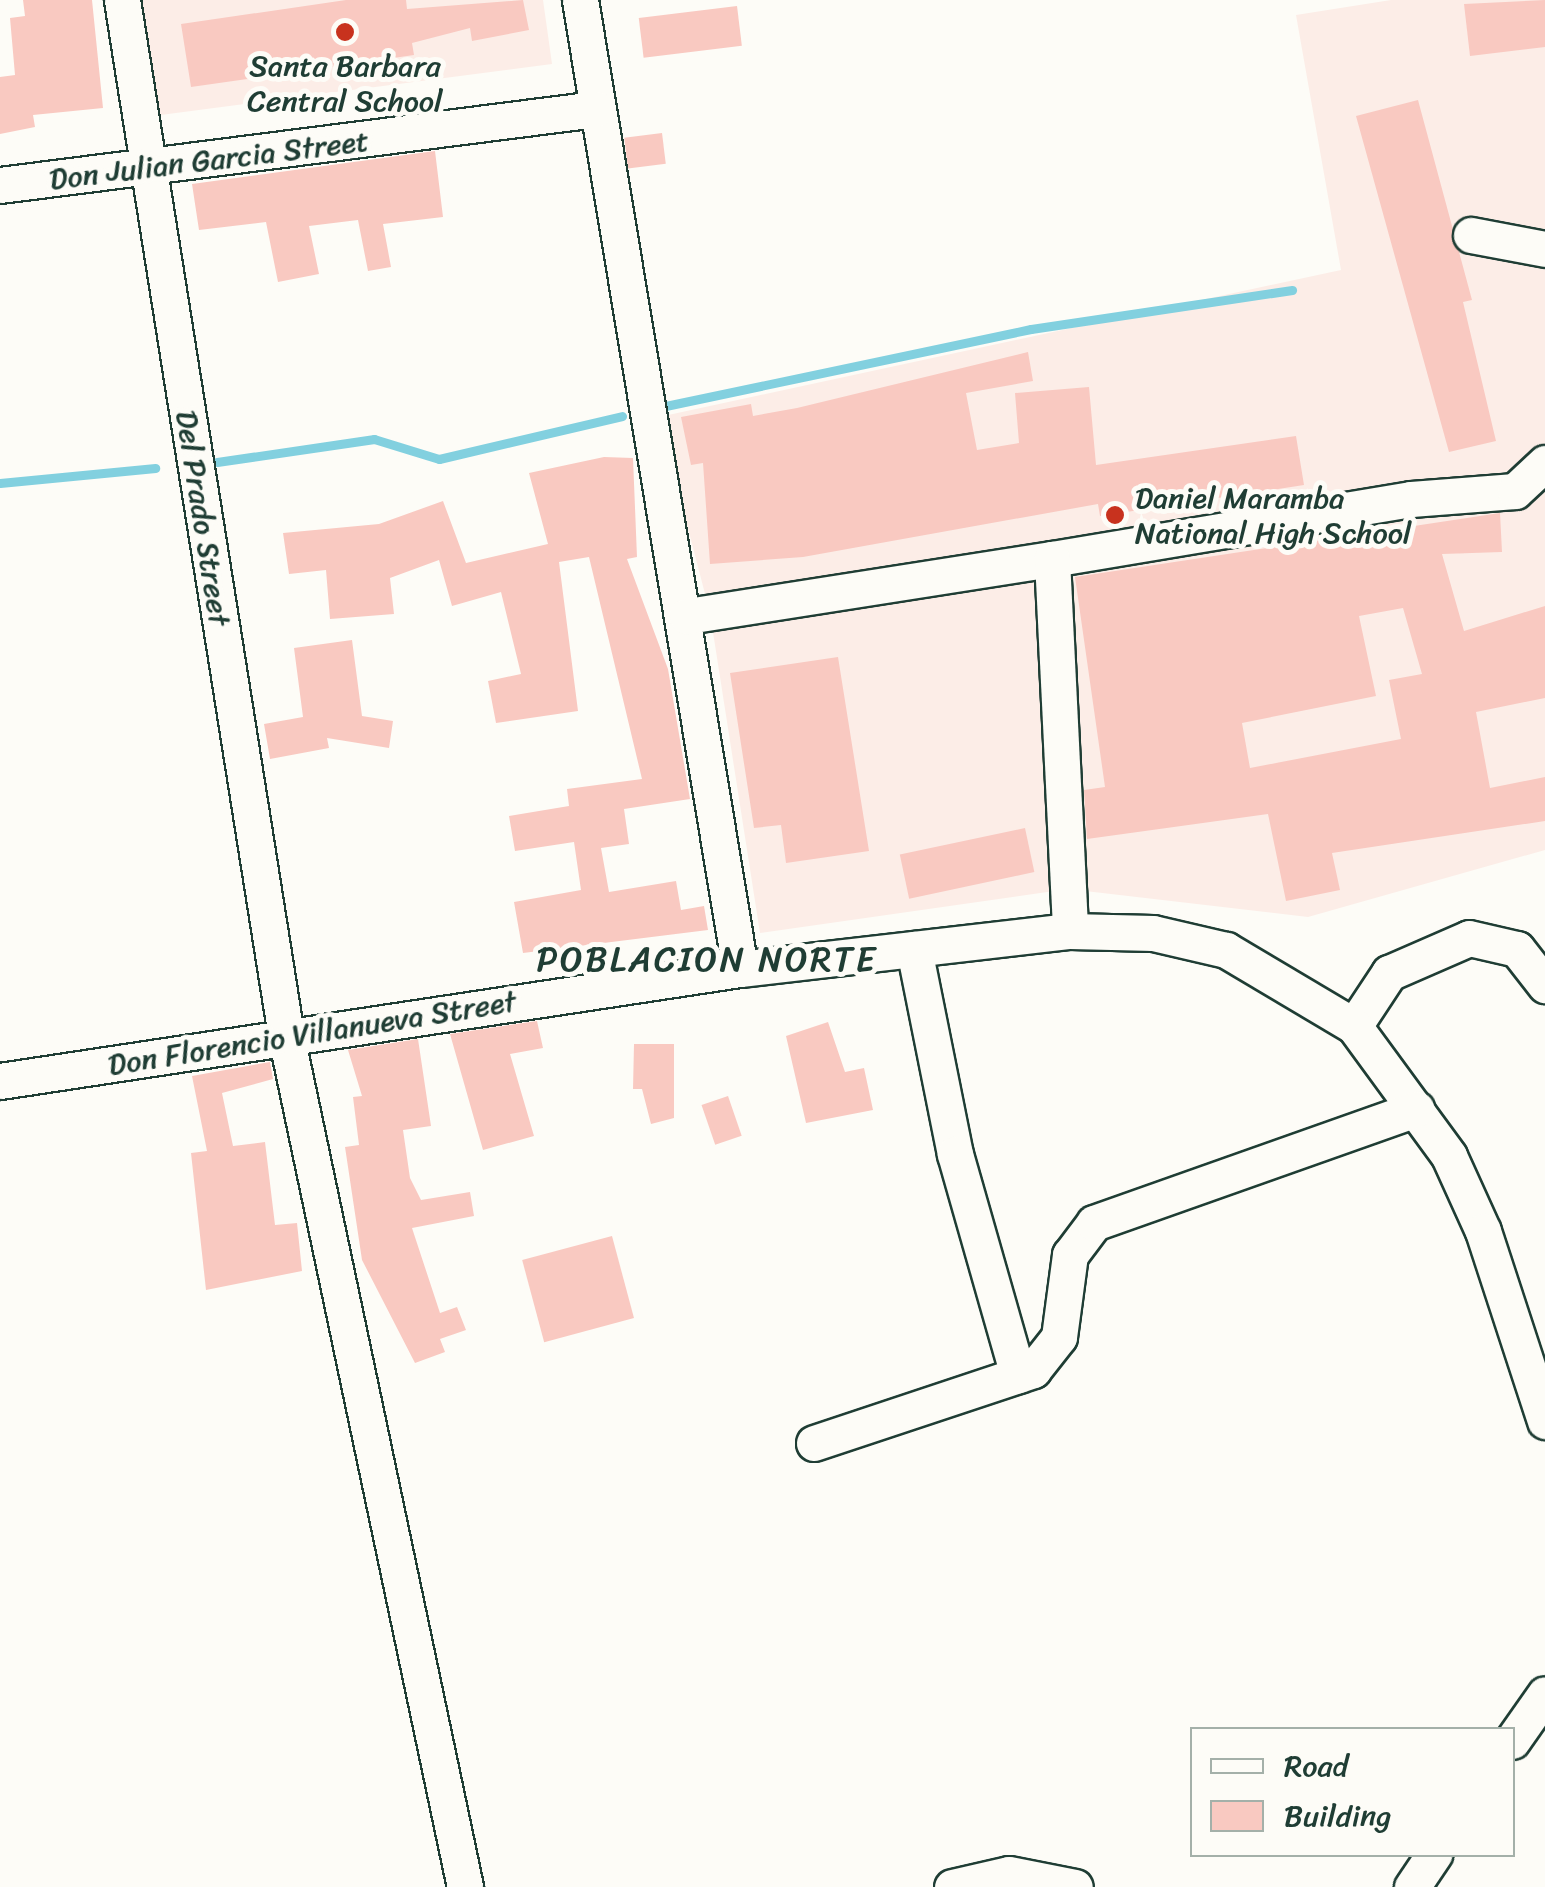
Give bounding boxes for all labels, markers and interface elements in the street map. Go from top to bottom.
marker: Santa Barbara Central School [334,21,356,43]
place label: Santa Barbara Central School [247,48,443,118]
street label: Don Julian Garcia Street [47,122,371,198]
street label: Del Prado Street [168,406,238,630]
place label: Daniel Maramba National High School [1135,480,1411,550]
marker: Daniel Maramba National High School [1104,504,1126,526]
district label: POBLACION NORTE [539,938,875,980]
street label: Don Florencio Villanueva Street [103,983,521,1083]
legend [1190,1727,1515,1857]
text: Road [1284,1739,1348,1793]
text: Building [1284,1789,1391,1843]

